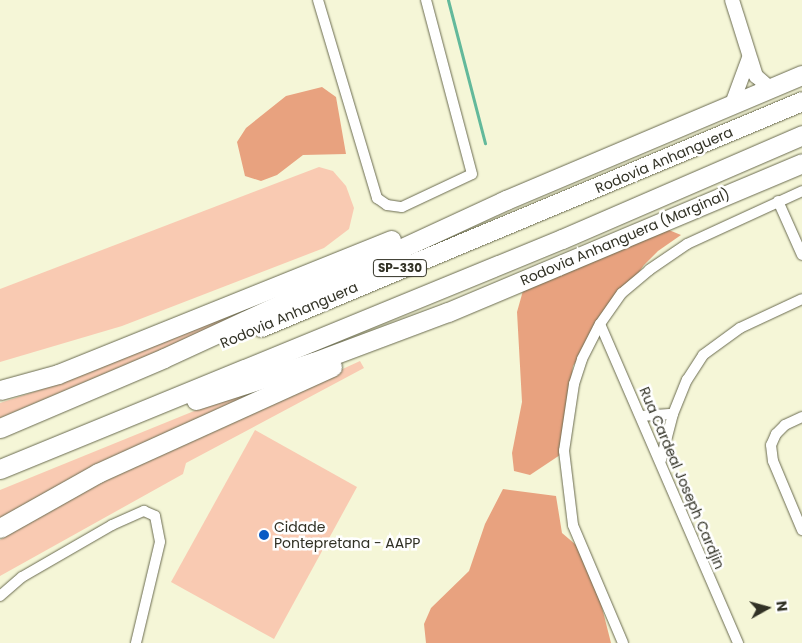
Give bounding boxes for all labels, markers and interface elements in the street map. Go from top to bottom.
street label: Rodovia Anhanguera [593,123,735,197]
street label: Rodovia Anhanguera (Marginal) [518,185,732,289]
road number: SP-330 [372,258,428,278]
street label: Rodovia Anhanguera [218,278,360,352]
street label: Rua Cardeal Joseph Cardjin [636,384,728,572]
place label: Cidade Pontepretana - AAPP [274,519,420,552]
marker: Cidade Pontepretana - AAPP [258,529,270,541]
north arrow [742,583,792,633]
text: N [771,600,792,613]

